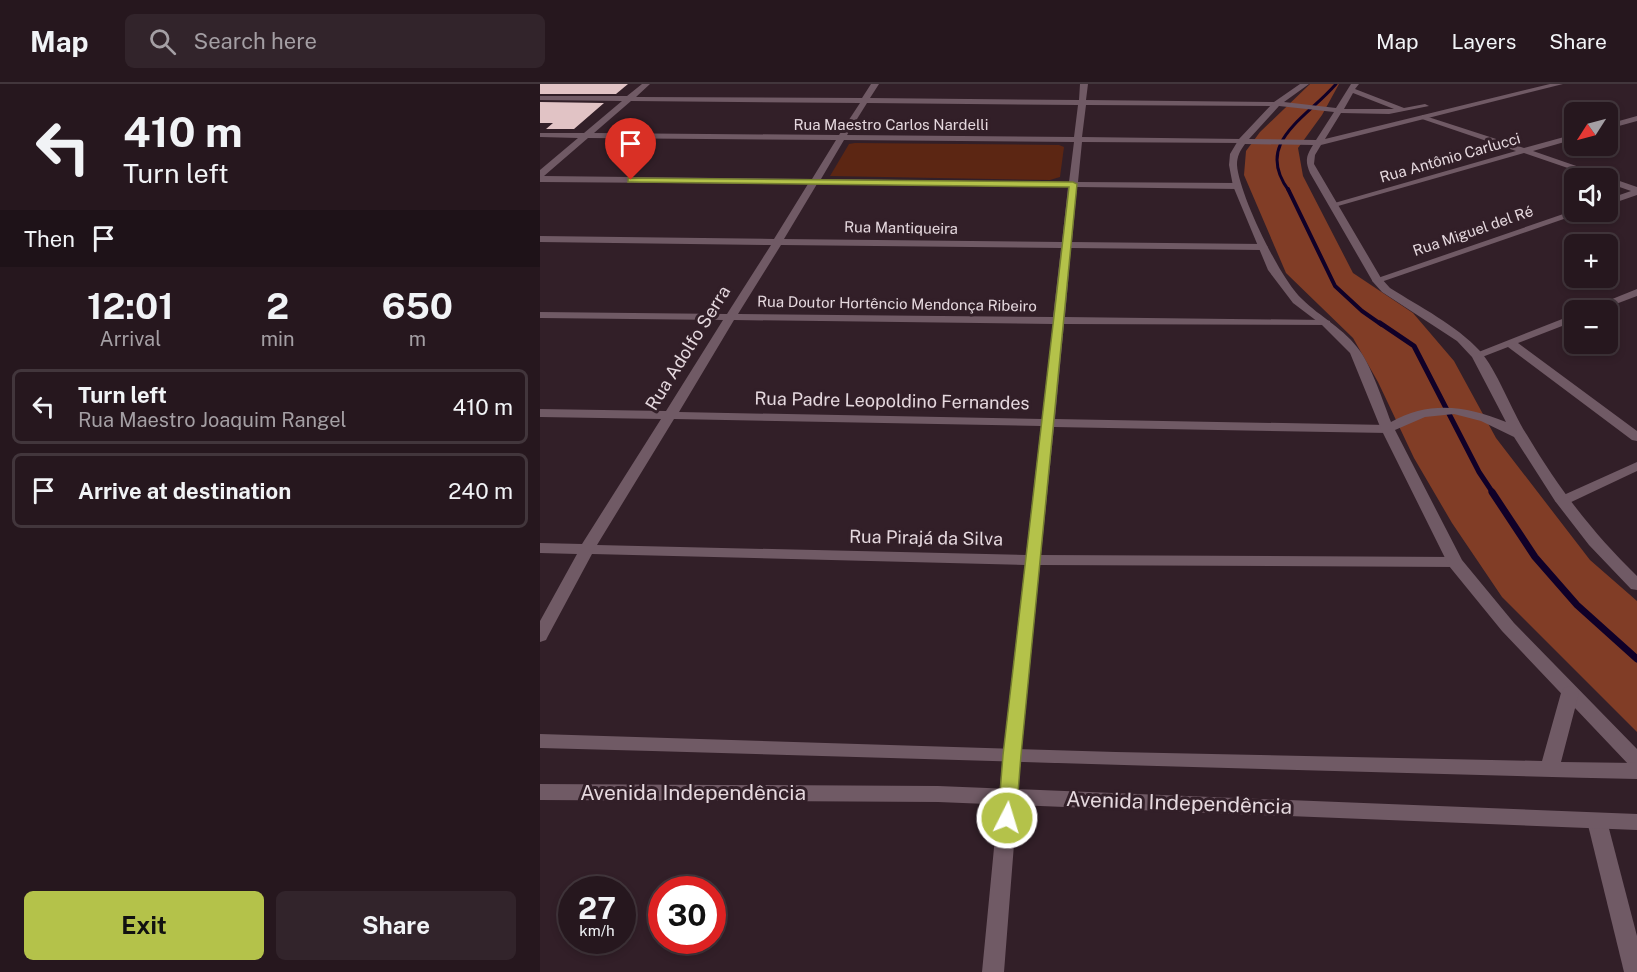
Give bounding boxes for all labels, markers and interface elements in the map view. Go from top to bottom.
search box [125,14,545,68]
text: Map [30,25,89,58]
icon: search [146,25,179,58]
text: Search here [194,28,317,54]
text: Map [1376,29,1419,54]
text: Layers [1452,29,1516,54]
text: Share [1549,29,1607,54]
north arrow [1564,102,1618,156]
map controls [1564,102,1618,354]
text: 410 m [123,107,243,156]
icon: left [24,108,102,186]
street label: Rua Maestro Carlos Nardelli [793,116,989,133]
pin [605,118,656,180]
icon: arrive [614,127,647,160]
street label: Rua Antônio Carlucci [1378,129,1522,186]
text: Turn left [123,157,229,189]
button: sound [1564,168,1618,222]
street label: Rua Miguel del Ré [1411,202,1535,259]
street label: Rua Mantiqueira [844,218,958,237]
icon: arrive [87,222,120,255]
text: Then [24,226,75,252]
button: + [1564,234,1618,288]
street label: Rua Adolfo Serra [641,282,734,414]
text: 12:01 [87,285,174,327]
text: 2 [266,285,289,327]
text: 650 [382,285,453,327]
street label: Rua Doutor Hortêncio Mendonça Ribeiro [757,293,1037,314]
button: − [1564,300,1618,354]
text: Arrival [99,327,161,351]
text: min [261,327,295,351]
text: m [409,327,426,351]
text: Turn left [78,382,167,408]
street label: Rua Padre Leopoldino Fernandes [754,388,1030,413]
icon: left [27,390,60,423]
text: 410 m [452,394,513,420]
text: Rua Maestro Joaquim Rangel [78,408,347,432]
icon: arrive [27,474,60,507]
text: Arrive at destination [78,478,291,504]
text: 240 m [448,478,513,504]
street label: Rua Pirajá da Silva [849,526,1003,549]
street label: Avenida Independência [580,780,806,805]
position arrow [975,786,1039,850]
street label: Avenida Independência [1066,786,1292,819]
speed limit sign: 30 [648,876,726,954]
text: 27 [578,890,616,926]
button: Exit [24,891,264,960]
button: Share [276,891,516,960]
text: km/h [579,922,615,939]

